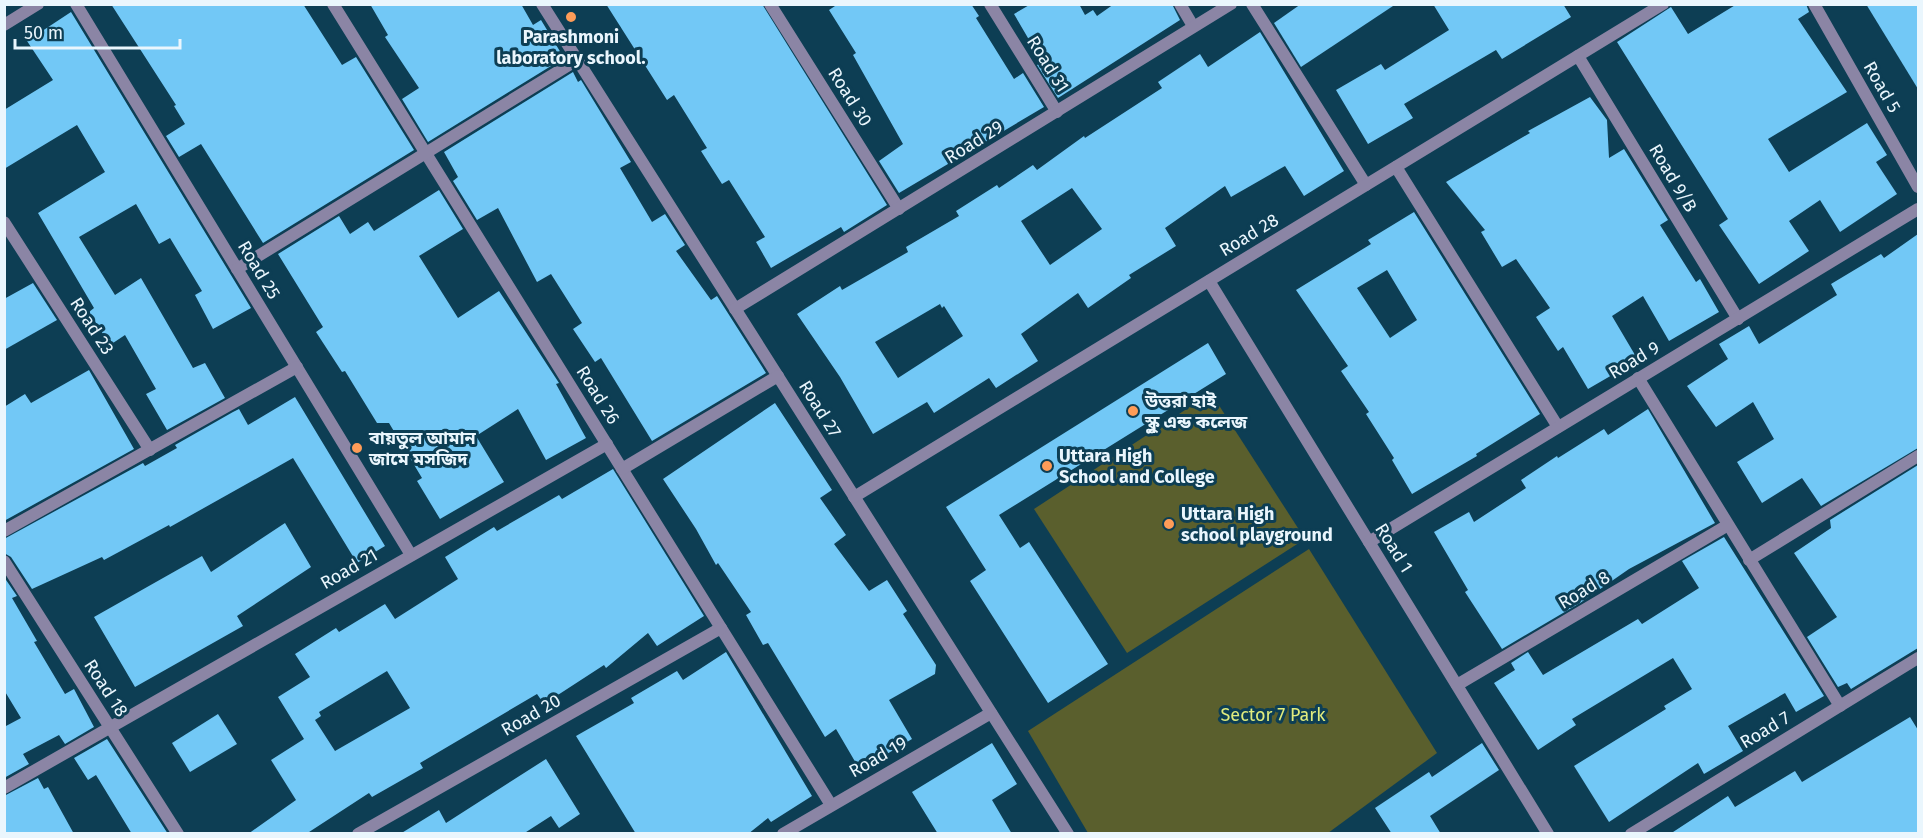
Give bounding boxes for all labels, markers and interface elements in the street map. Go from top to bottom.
marker: Parashmoni laboratory school. [564,10,578,24]
scale bar [15,12,180,50]
text: 50 m [24,22,63,44]
place label: Parashmoni laboratory school. [496,26,646,69]
street label: Road 31 [1022,32,1074,96]
street label: Road 5 [1859,58,1905,116]
street label: Road 30 [823,63,877,131]
street label: Road 29 [941,116,1007,168]
street label: Road 9/B [1644,140,1702,216]
street label: Road 28 [1215,209,1283,261]
street label: Road 25 [233,237,285,303]
street label: Road 23 [65,293,119,359]
street label: Road 9 [1604,336,1664,384]
street label: Road 26 [572,362,624,428]
street label: Road 27 [794,376,846,442]
place label: উত্তরা হাই স্কুল এন্ড কলেজ [1144,390,1248,434]
marker: উত্তরা হাই স্কুল এন্ড কলেজ [1126,404,1140,418]
place label: বায়তুল আমান জামে মসজিদ [368,427,477,470]
marker: বায়তুল আমান জামে মসজিদ [350,441,364,455]
place label: Uttara High School and College [1059,445,1215,488]
marker: Uttara High School and College [1040,459,1054,473]
place label: Uttara High school playground [1181,503,1333,546]
marker: Uttara High school playground [1162,517,1176,531]
street label: Road 1 [1370,519,1418,577]
street label: Road 21 [316,544,382,594]
street label: Road 8 [1554,566,1614,614]
street label: Road 18 [79,655,133,721]
street label: Road 20 [497,689,565,741]
park label: Sector 7 Park [1221,704,1326,726]
street label: Road 7 [1736,707,1794,753]
street label: Road 19 [845,732,911,782]

